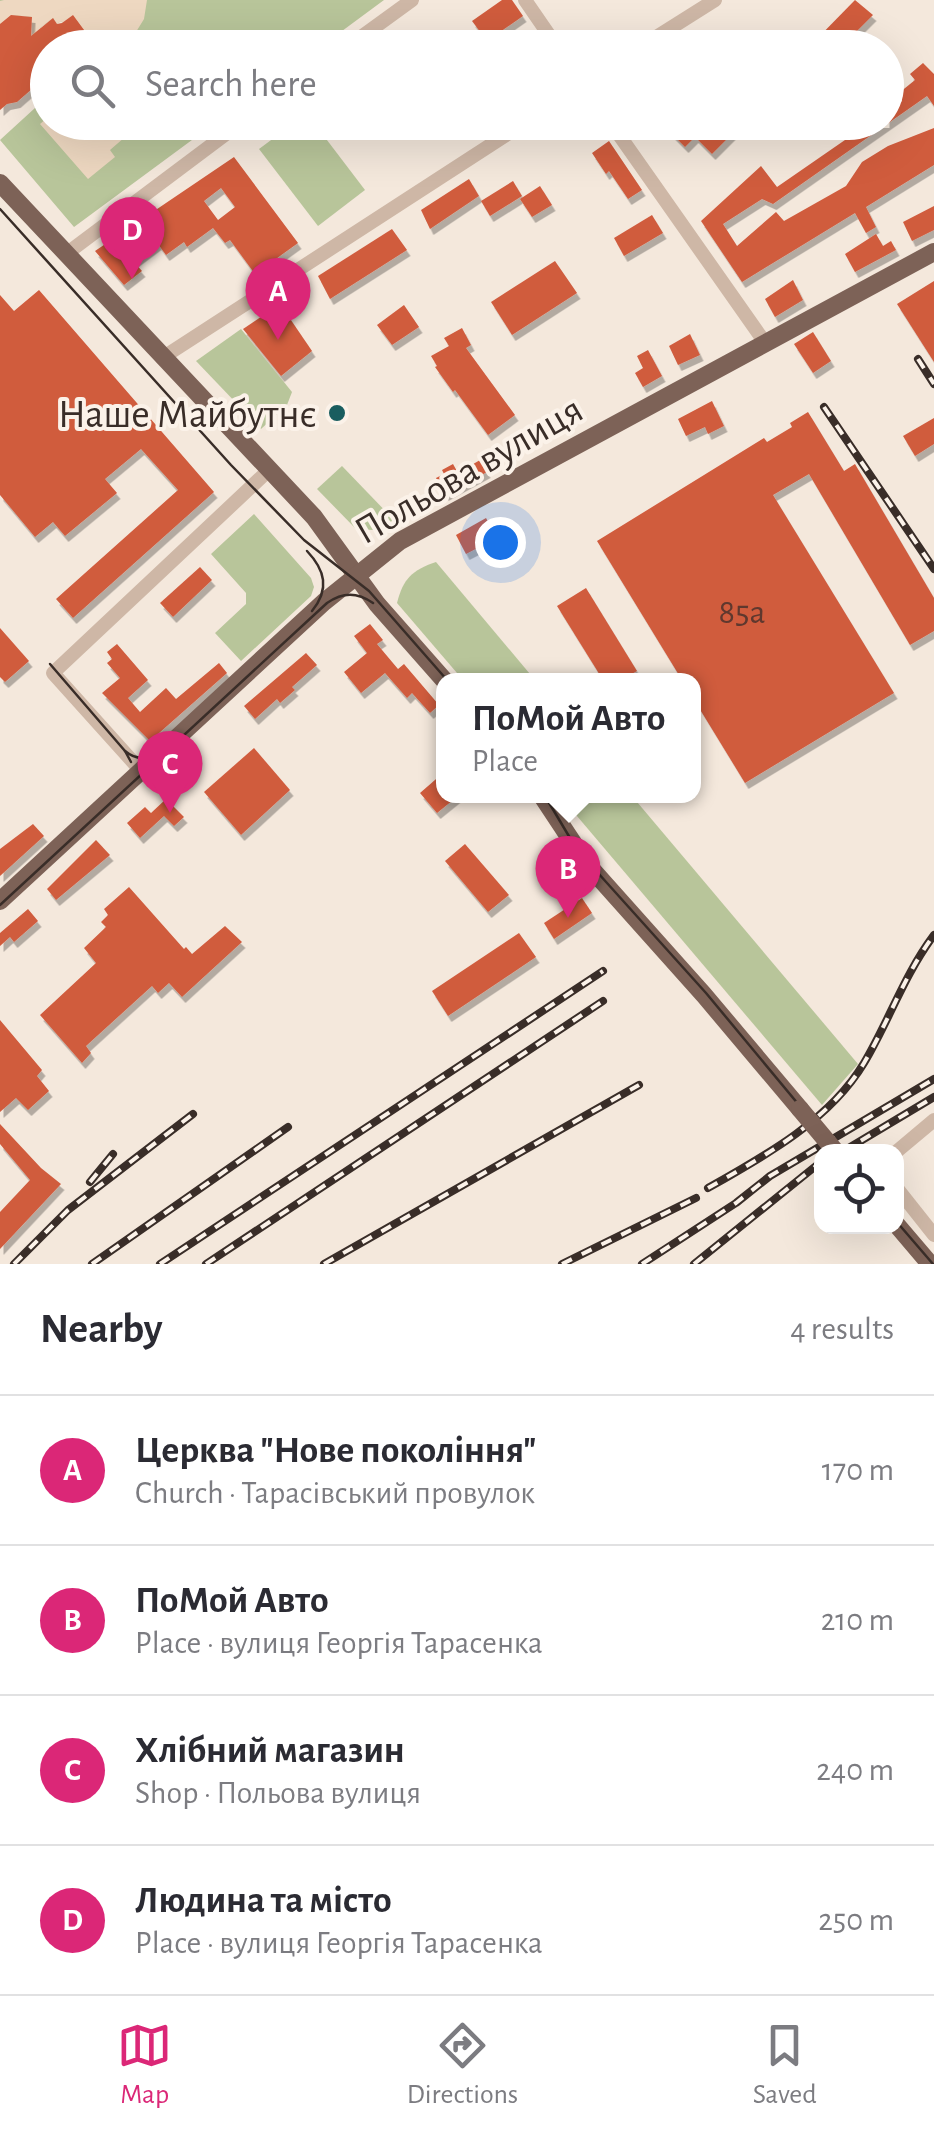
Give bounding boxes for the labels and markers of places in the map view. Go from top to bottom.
pin: D [100,196,164,279]
pin: A [246,258,310,340]
place label: Наше Майбутнє [58,395,317,435]
marker: Наше Майбутнє [326,402,348,424]
pin: C [138,730,202,813]
pin: B [536,836,600,918]

